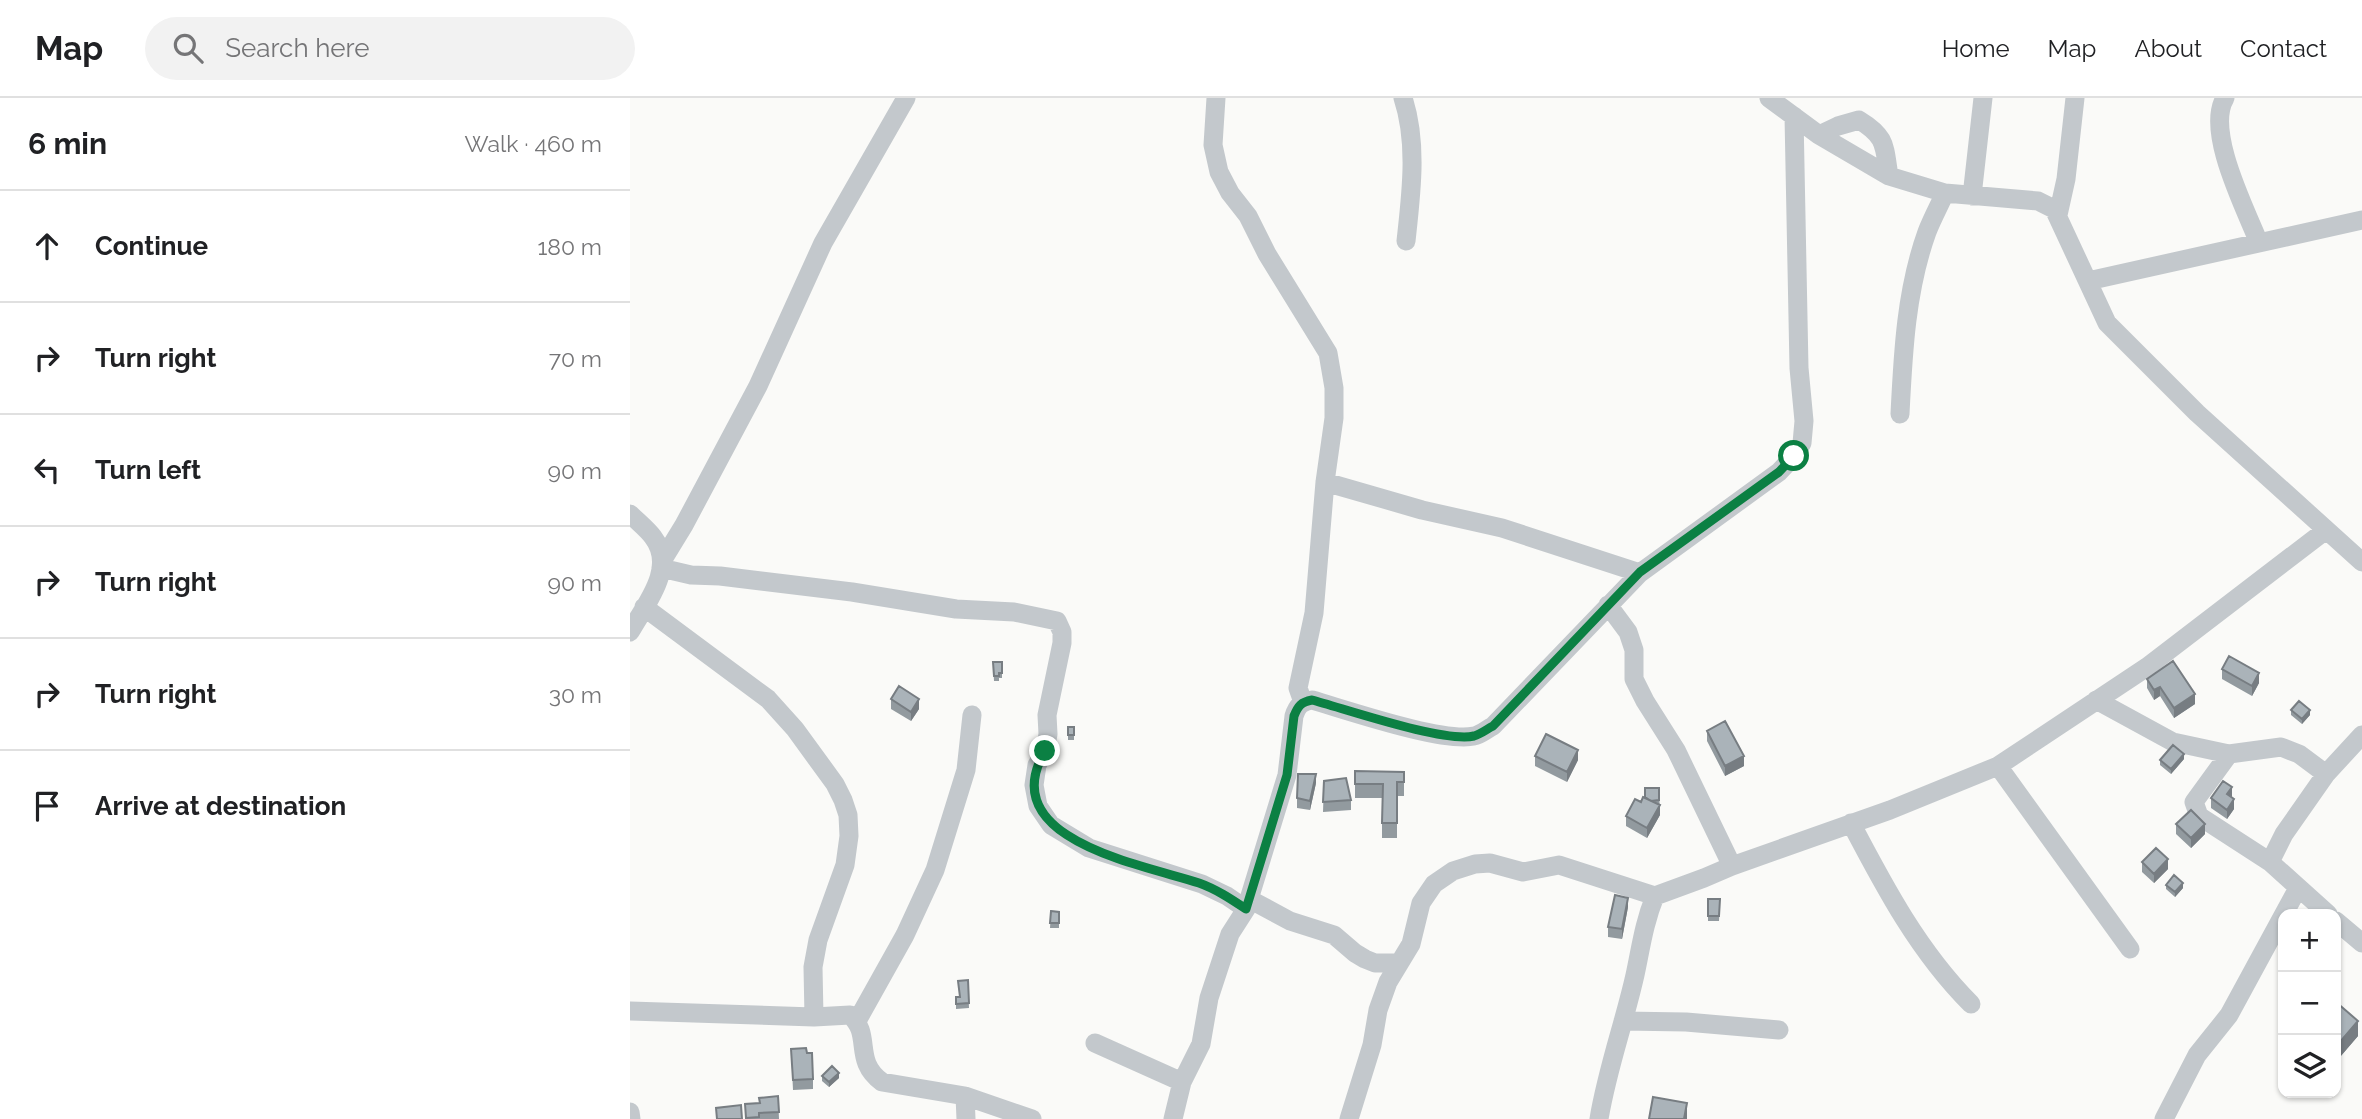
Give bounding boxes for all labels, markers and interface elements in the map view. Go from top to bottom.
search box [145,17,635,80]
text: Map [35,29,103,68]
icon: search [169,29,207,67]
text: Search here [225,33,370,63]
text: Home [1942,34,2010,63]
text: Map [2048,34,2096,63]
text: About [2134,34,2202,63]
text: Contact [2240,34,2327,63]
text: 6 min [28,126,107,161]
text: Walk · 460 m [465,130,602,157]
icon: ahead [28,227,66,265]
text: Continue [95,231,208,261]
text: 180 m [537,233,602,260]
icon: right [28,339,66,377]
text: Turn right [95,343,216,373]
text: 70 m [549,345,602,372]
route start [1778,440,1809,471]
icon: left [28,451,66,489]
text: Turn left [95,455,201,485]
text: 90 m [547,457,602,484]
icon: right [28,563,66,601]
text: Turn right [95,567,216,597]
text: 90 m [547,569,602,596]
icon: right [28,675,66,713]
text: Turn right [95,679,216,709]
text: 30 m [549,681,602,708]
route end [1029,735,1060,766]
icon: arrive [28,787,66,825]
text: Arrive at destination [95,791,346,821]
map controls [2278,909,2341,1098]
button: + [2278,909,2341,972]
button: − [2278,972,2341,1035]
button: layers [2278,1035,2341,1098]

